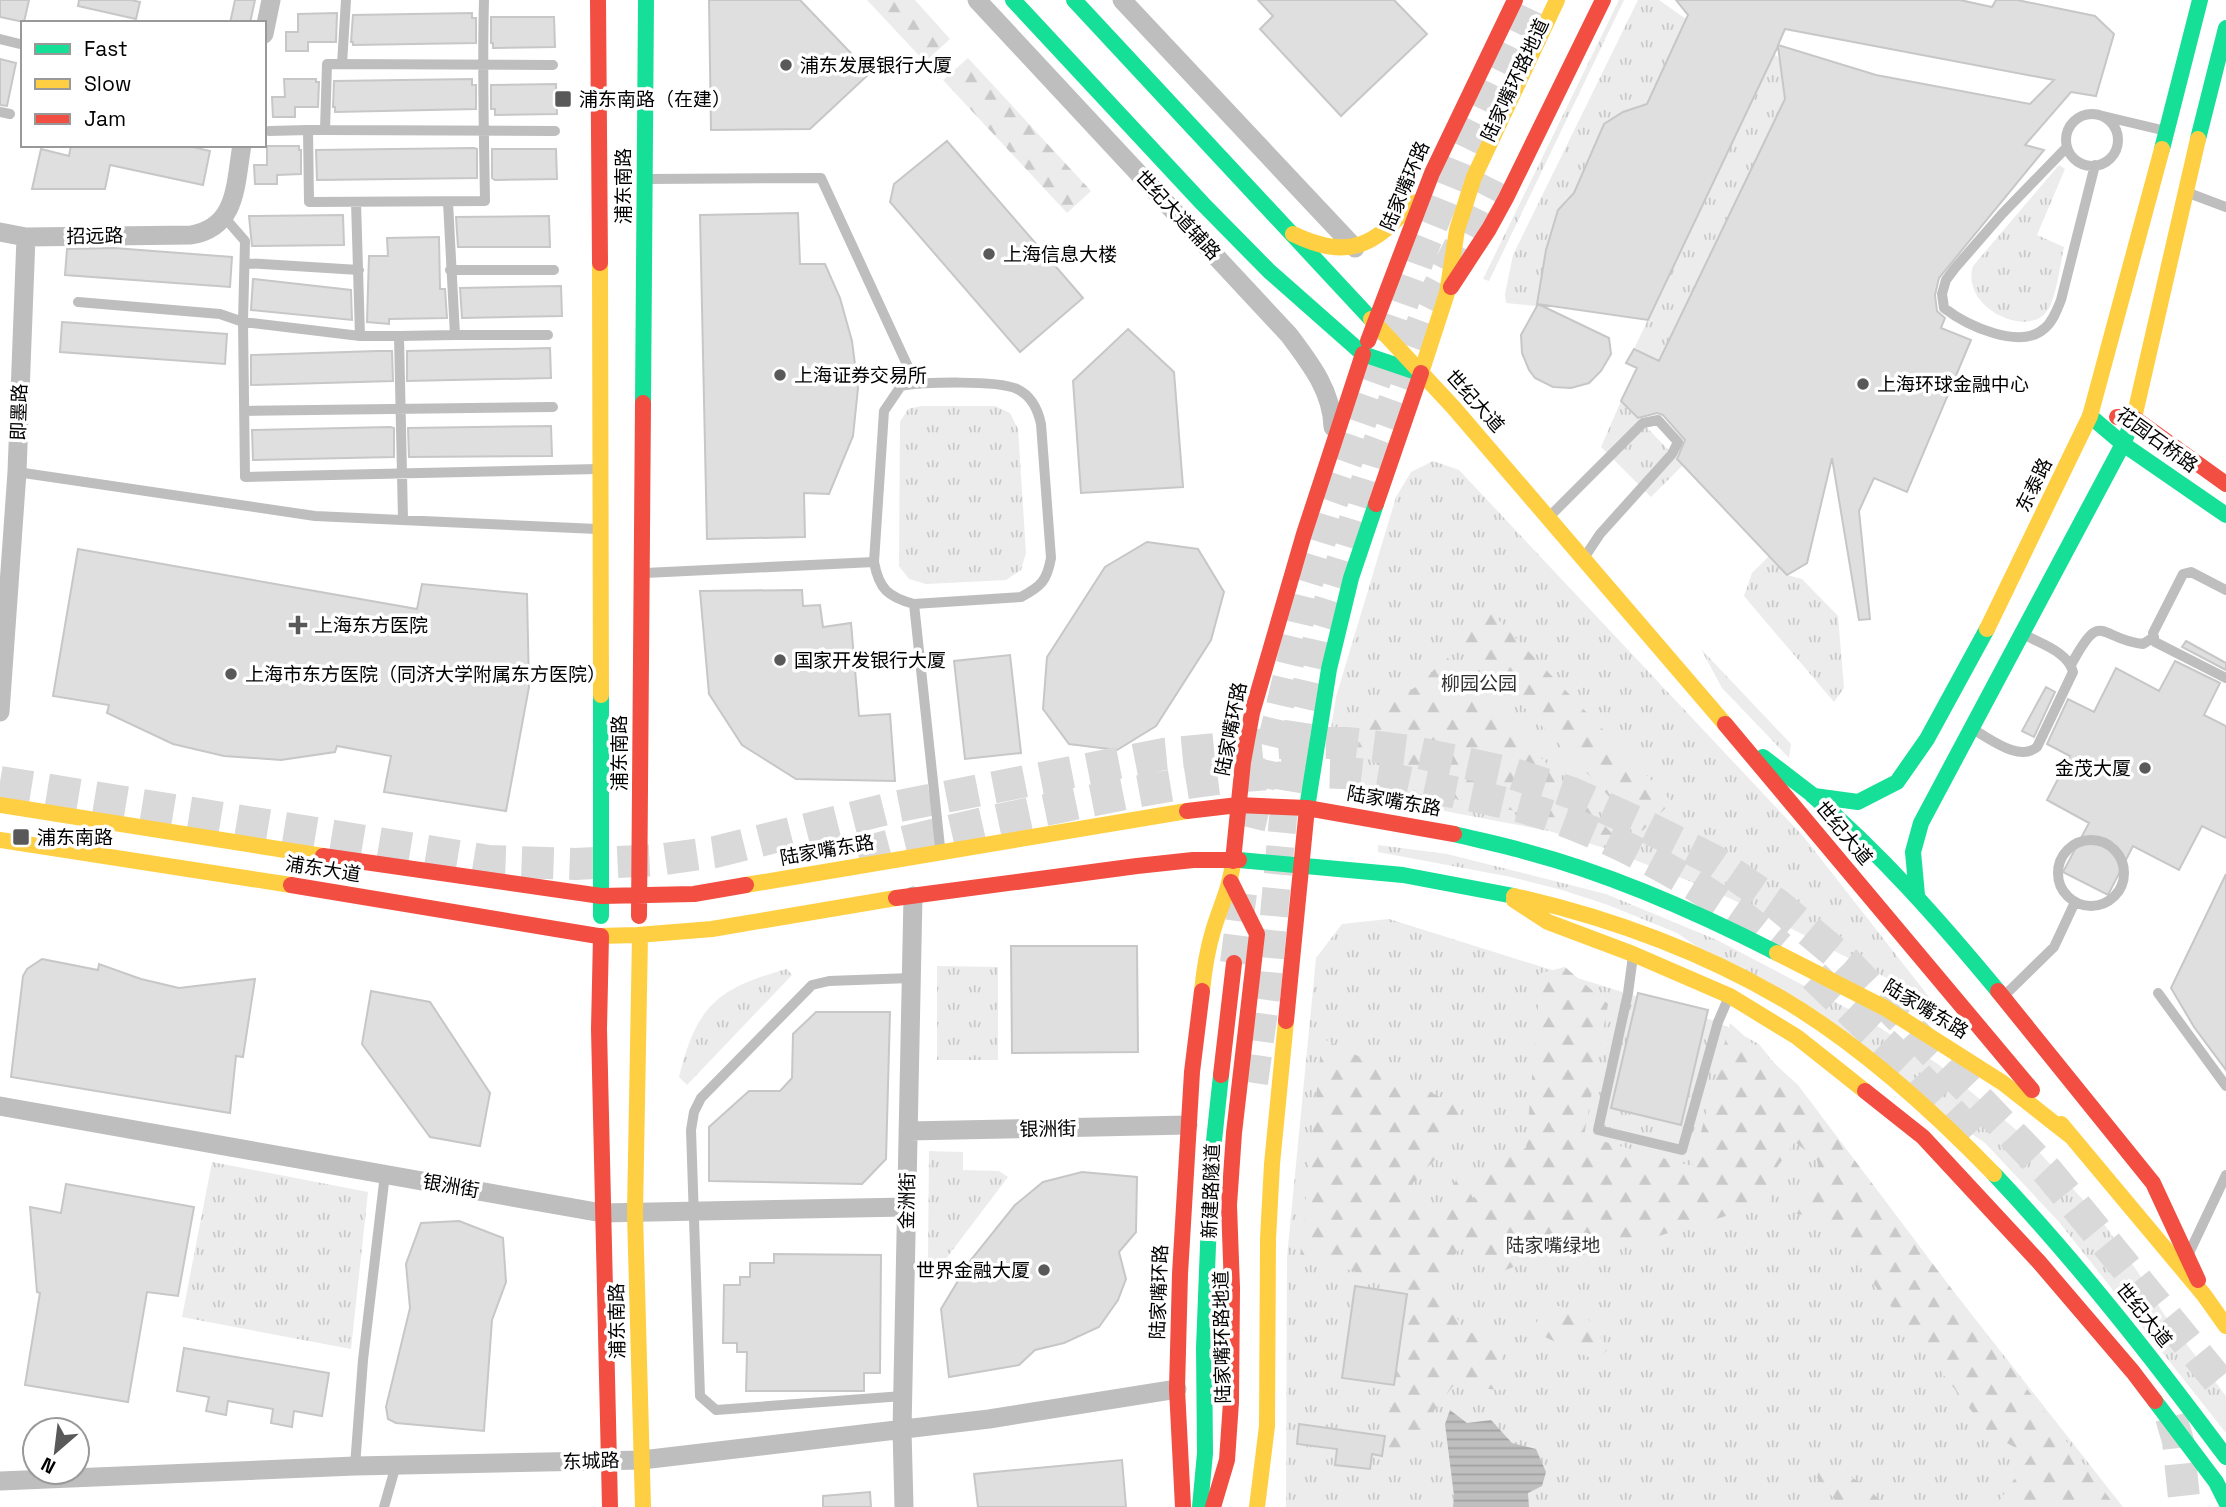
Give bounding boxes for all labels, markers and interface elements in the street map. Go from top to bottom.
street label: 陆家嘴环路地道 [1476,14,1554,146]
legend [21,21,266,147]
text: Fast [84,35,128,62]
place label: 浦东发展银行大厦 [800,53,952,78]
marker: 浦东发展银行大厦 [778,57,794,73]
text: Slow [84,70,132,97]
place label: 浦东南路（在建） [579,87,731,112]
marker: 浦东南路（在建） [553,89,573,109]
text: Jam [84,105,126,132]
street label: 陆家嘴环路 [1375,137,1435,235]
street label: 浦东南路 [611,148,636,224]
street label: 世纪大道辅路 [1130,165,1226,265]
street label: 招远路 [66,223,124,249]
place label: 上海信息大楼 [1003,242,1117,267]
marker: 上海信息大楼 [981,246,997,262]
place label: 上海证券交易所 [794,363,927,388]
street label: 世纪大道 [1440,364,1510,438]
marker: 上海证券交易所 [772,367,788,383]
place label: 上海环球金融中心 [1877,372,2029,397]
marker: 上海环球金融中心 [1855,376,1871,392]
street label: 即墨路 [6,383,32,441]
street label: 花园石桥路 [2111,402,2203,478]
street label: 东泰路 [2010,454,2058,516]
place label: 上海东方医院 [314,613,428,638]
marker: 上海东方医院 [288,615,308,635]
place label: 国家开发银行大厦 [794,648,946,673]
marker: 国家开发银行大厦 [772,652,788,668]
place label: 上海市东方医院（同济大学附属东方医院） [245,662,606,687]
marker: 上海市东方医院（同济大学附属东方医院） [223,666,239,682]
park label: 柳园公园 [1441,671,1517,696]
street label: 陆家嘴环路 [1210,680,1252,778]
street label: 浦东南路 [607,715,632,791]
place label: 金茂大厦 [2055,756,2131,781]
marker: 金茂大厦 [2137,760,2153,776]
street label: 陆家嘴东路 [1345,780,1443,822]
street label: 世纪大道 [1810,796,1878,870]
place label: 浦东南路 [37,825,113,850]
marker: 浦东南路 [11,827,31,847]
street label: 陆家嘴东路 [778,829,876,871]
street label: 浦东大道 [284,851,362,887]
street label: 陆家嘴东路 [1879,974,1973,1044]
street label: 银洲街 [1019,1116,1077,1142]
street label: 新建路隧道 [1197,1143,1225,1239]
street label: 银洲街 [421,1169,481,1203]
street label: 金洲街 [894,1172,920,1230]
park label: 陆家嘴绿地 [1505,1233,1601,1258]
street label: 陆家嘴环路 [1145,1244,1173,1340]
place label: 世界金融大厦 [916,1258,1030,1283]
marker: 世界金融大厦 [1036,1262,1052,1278]
street label: 陆家嘴环路地道 [1208,1270,1236,1404]
street label: 世纪大道 [2110,1278,2178,1352]
street label: 浦东南路 [604,1283,630,1359]
north arrow [21,1416,91,1486]
street label: 东城路 [562,1448,620,1474]
text: N [37,1452,60,1480]

